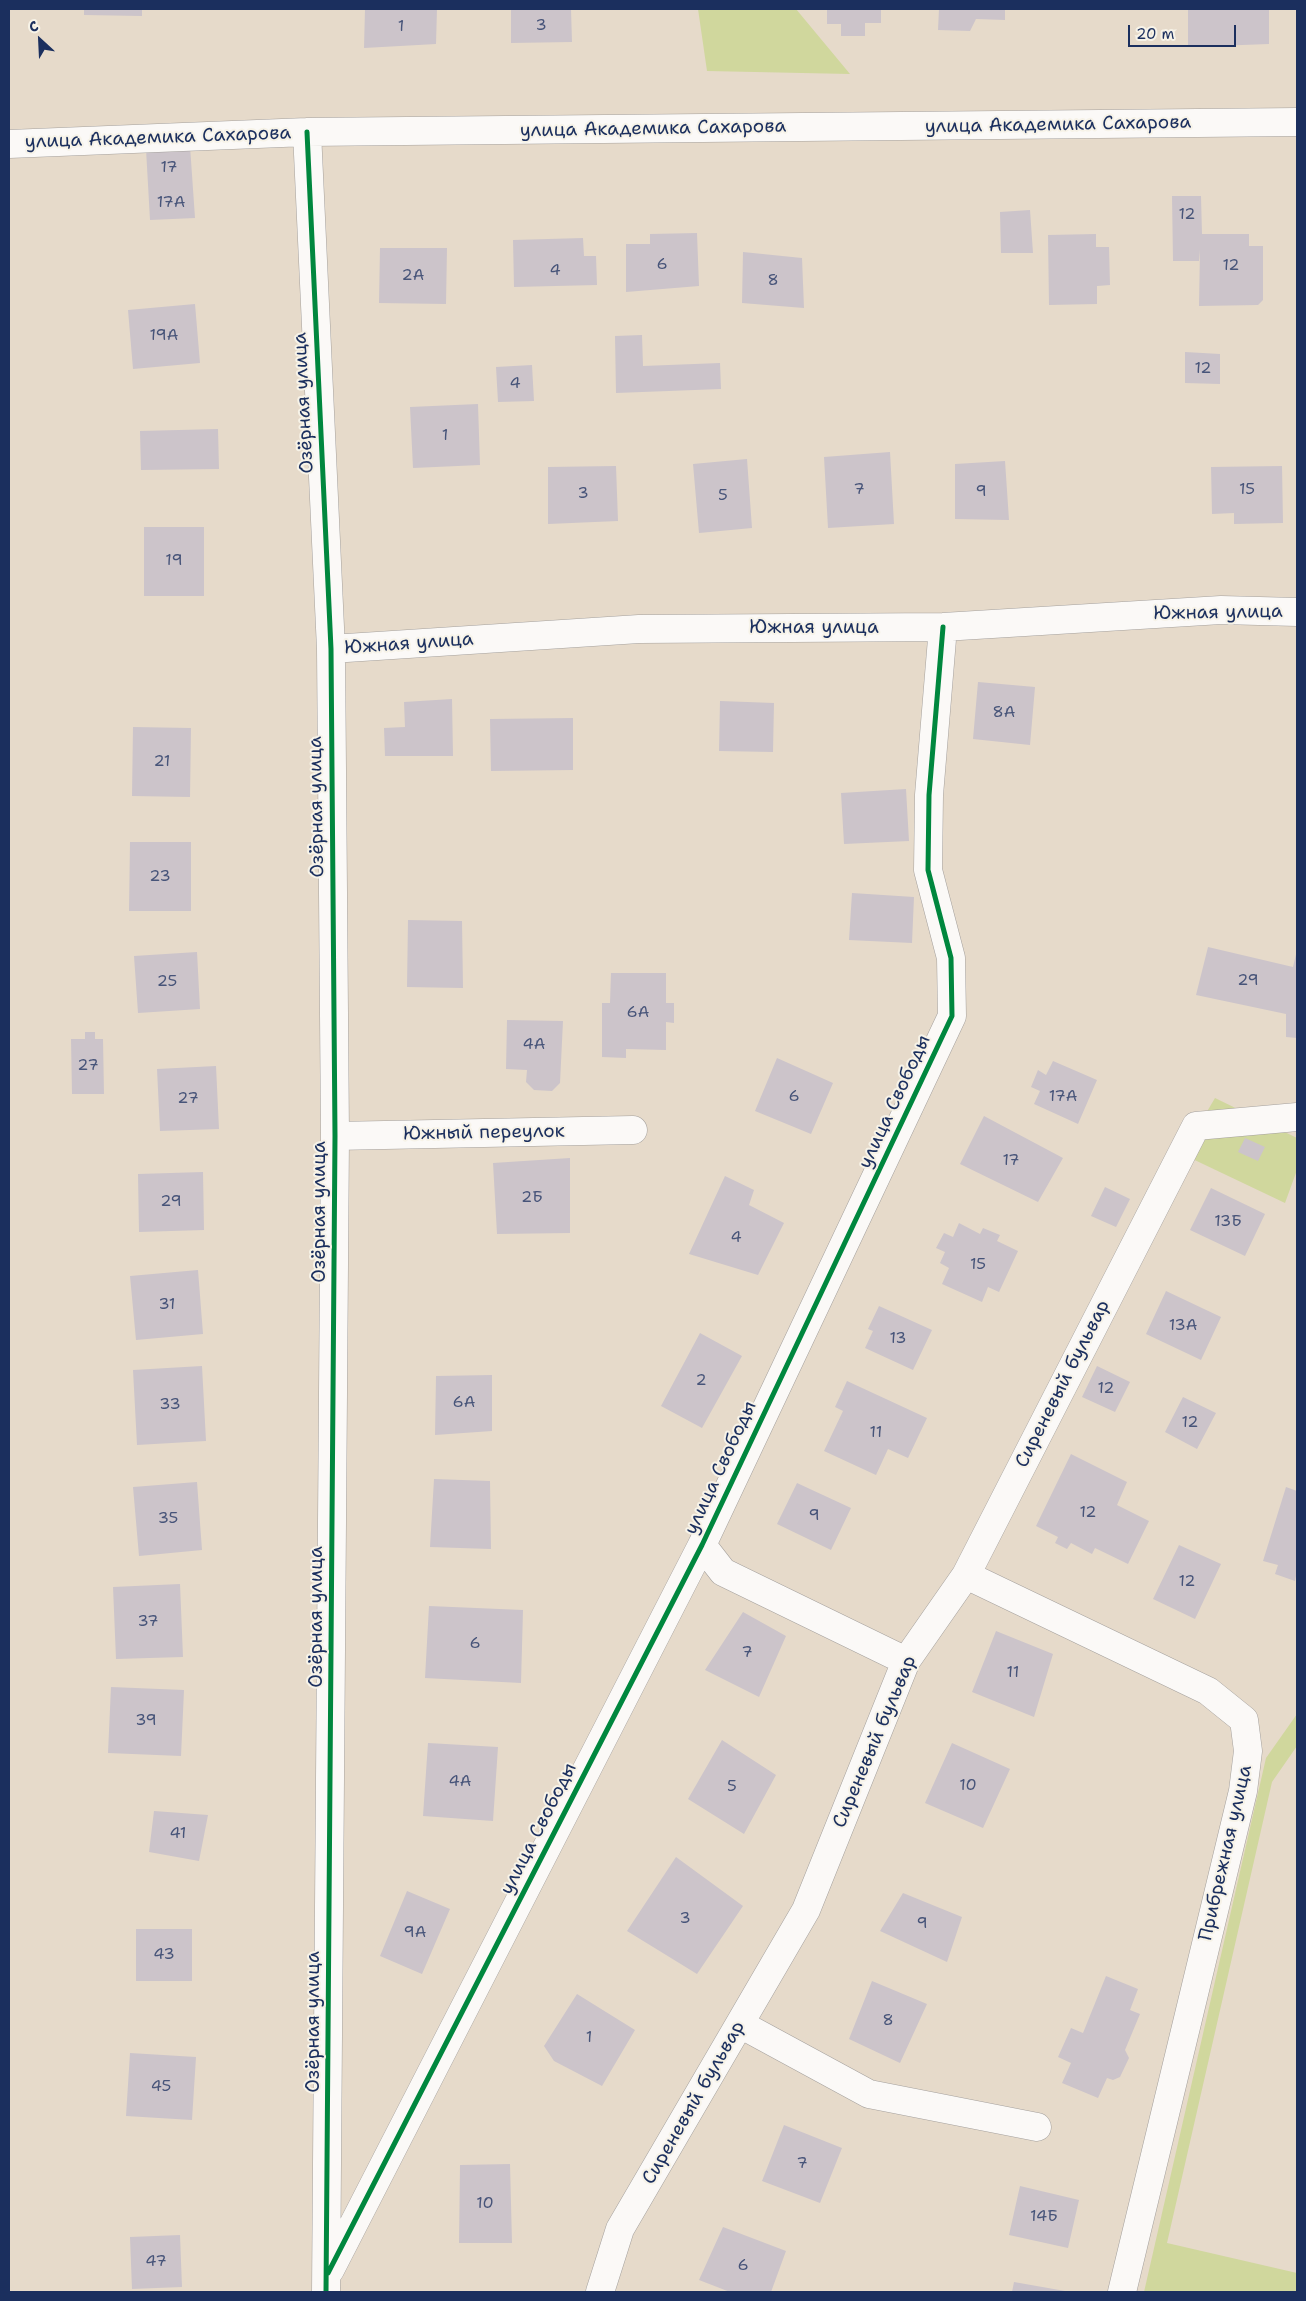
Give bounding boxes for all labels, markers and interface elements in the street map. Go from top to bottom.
north arrow [15,15,65,65]
scale bar [1131,15,1238,47]
text: С [26,16,41,36]
house number: 3 [535,16,547,36]
house number: 1 [398,17,404,37]
text: 20 m [1136,24,1175,44]
street label: улица Академика Сахарова [925,111,1191,139]
street label: улица Академика Сахарова [520,115,786,143]
street label: улица Академика Сахарова [25,122,291,154]
house number: 17 [160,158,178,178]
house number: 17А [157,193,185,213]
house number: 12 [1178,205,1196,225]
house number: 6 [656,255,668,275]
house number: 12 [1222,256,1240,276]
house number: 4 [549,261,561,281]
house number: 2А [402,266,424,286]
house number: 8 [767,271,779,291]
house number: 19А [150,326,178,346]
street label: Озёрная улица [289,332,319,474]
house number: 12 [1194,359,1212,379]
house number: 4 [509,374,521,394]
house number: 1 [442,426,448,446]
house number: 7 [853,480,865,500]
house number: 15 [1239,480,1255,500]
house number: 9 [975,482,987,502]
house number: 3 [577,484,589,504]
house number: 5 [718,486,728,506]
house number: 19 [165,551,183,571]
street label: Южная улица [1153,600,1283,626]
street label: Южная улица [749,617,879,639]
street label: Южная улица [344,628,474,660]
house number: 8А [993,703,1015,723]
street label: Озёрная улица [304,736,330,878]
house number: 21 [153,752,171,772]
house number: 23 [149,867,171,887]
house number: 29 [1237,971,1259,991]
house number: 25 [157,972,177,992]
house number: 6А [627,1003,649,1023]
street label: улица Свободы [854,1032,936,1172]
house number: 4А [523,1035,545,1055]
house number: 27 [77,1056,99,1076]
house number: 6 [788,1087,800,1107]
house number: 17А [1049,1087,1077,1107]
house number: 27 [177,1089,199,1109]
street label: Южный переулок [403,1120,565,1146]
street label: Озёрная улица [309,1141,331,1283]
house number: 17 [1002,1151,1020,1171]
house number: 2Б [521,1188,543,1208]
house number: 29 [160,1192,182,1212]
house number: 13Б [1214,1212,1242,1232]
house number: 4 [730,1228,742,1248]
house number: 15 [970,1255,986,1275]
house number: 31 [158,1295,176,1315]
street label: Сиреневый бульвар [1011,1296,1115,1472]
house number: 13А [1169,1316,1197,1336]
house number: 13 [889,1329,907,1349]
house number: 2 [695,1371,707,1391]
house number: 12 [1097,1379,1115,1399]
house number: 6А [453,1393,475,1413]
house number: 33 [159,1395,181,1415]
street label: улица Свободы [680,1398,762,1538]
house number: 12 [1181,1413,1199,1433]
house number: 11 [870,1423,882,1443]
house number: 12 [1079,1503,1097,1523]
house number: 9 [808,1506,820,1526]
house number: 35 [158,1509,178,1529]
street label: Озёрная улица [306,1546,328,1688]
house number: 12 [1178,1572,1196,1592]
house number: 37 [137,1612,159,1632]
house number: 6 [469,1634,481,1654]
house number: 7 [741,1643,753,1663]
street label: Сиреневый бульвар [828,1652,922,1832]
house number: 11 [1007,1663,1019,1683]
house number: 39 [135,1711,157,1731]
street label: улица Свободы [496,1759,582,1899]
street label: Прибрежная улица [1195,1763,1257,1943]
house number: 4А [449,1772,471,1792]
house number: 10 [959,1776,977,1796]
house number: 5 [727,1777,737,1797]
house number: 41 [169,1824,187,1844]
house number: 3 [679,1909,691,1929]
house number: 9 [916,1914,928,1934]
house number: 9А [404,1923,426,1943]
house number: 43 [153,1945,175,1965]
street label: Озёрная улица [303,1951,325,2093]
house number: 8 [882,2011,894,2031]
street label: Сиреневый бульвар [638,2017,750,2189]
house number: 1 [586,2028,592,2048]
house number: 45 [151,2077,171,2097]
house number: 7 [796,2154,808,2174]
house number: 10 [476,2194,494,2214]
house number: 14Б [1030,2207,1058,2227]
house number: 47 [145,2252,167,2272]
house number: 6 [737,2256,749,2276]

